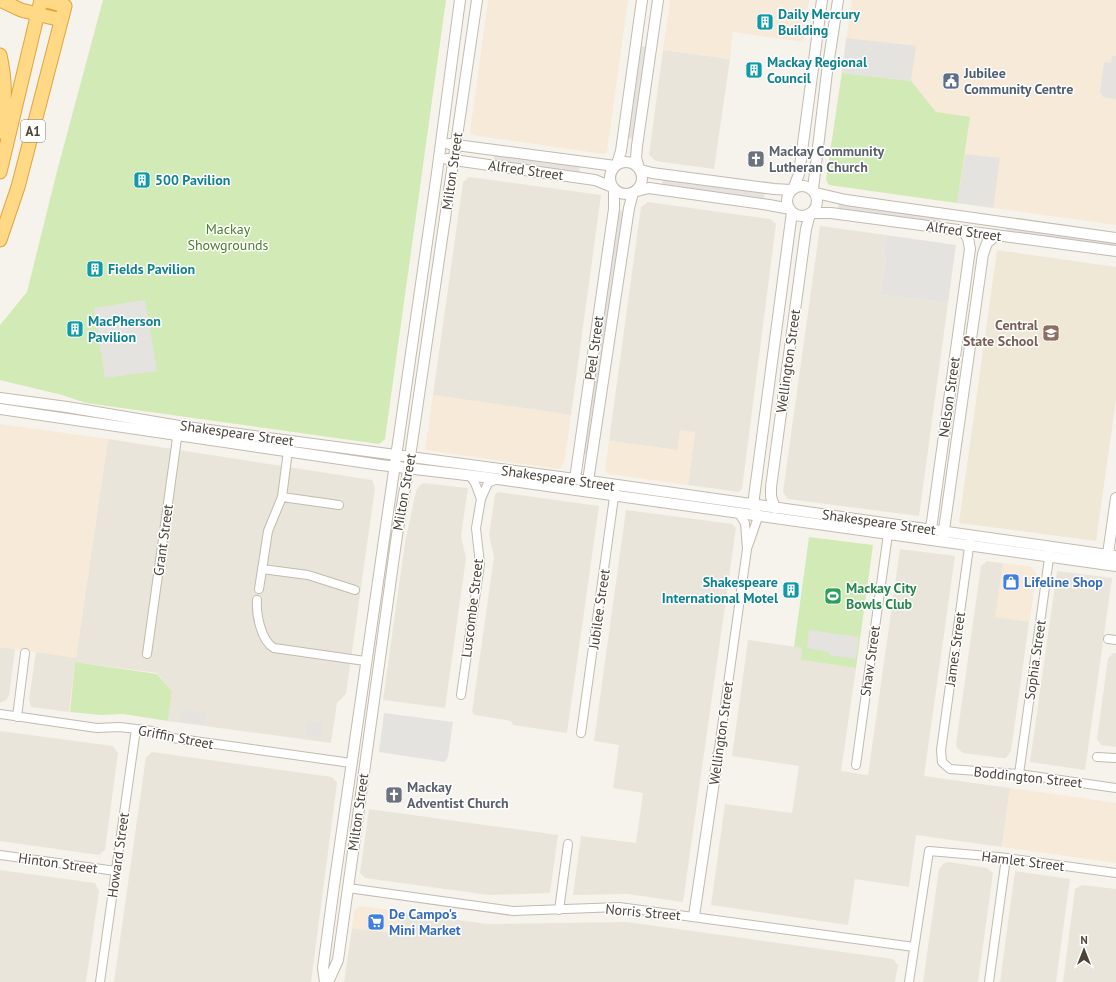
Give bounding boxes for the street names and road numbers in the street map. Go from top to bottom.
road number: A1 [21,120,45,142]
street label: Milton Street [438,131,466,211]
street label: Alfred Street [487,156,565,184]
street label: Alfred Street [925,217,1003,245]
street label: Wellington Street [772,308,804,414]
street label: Peel Street [581,314,607,381]
street label: Nelson Street [934,355,964,438]
street label: Shakespeare Street [179,416,295,450]
street label: Milton Street [388,452,420,532]
street label: Shakespeare Street [500,461,616,495]
street label: Grant Street [149,503,177,577]
street label: Shakespeare Street [821,505,937,539]
street label: Luscombe Street [457,557,487,658]
street label: Jubilee Street [584,568,614,651]
street label: James Street [941,610,969,688]
street label: Sophia Street [1020,619,1050,701]
street label: Shaw Street [856,624,884,698]
street label: Wellington Street [705,680,737,786]
street label: Griffin Street [137,721,215,753]
street label: Boddington Street [973,762,1083,792]
street label: Milton Street [344,772,372,852]
street label: Howard Street [103,811,133,899]
street label: Hamlet Street [981,847,1066,875]
street label: Hinton Street [17,849,99,878]
street label: Norris Street [605,900,682,924]

